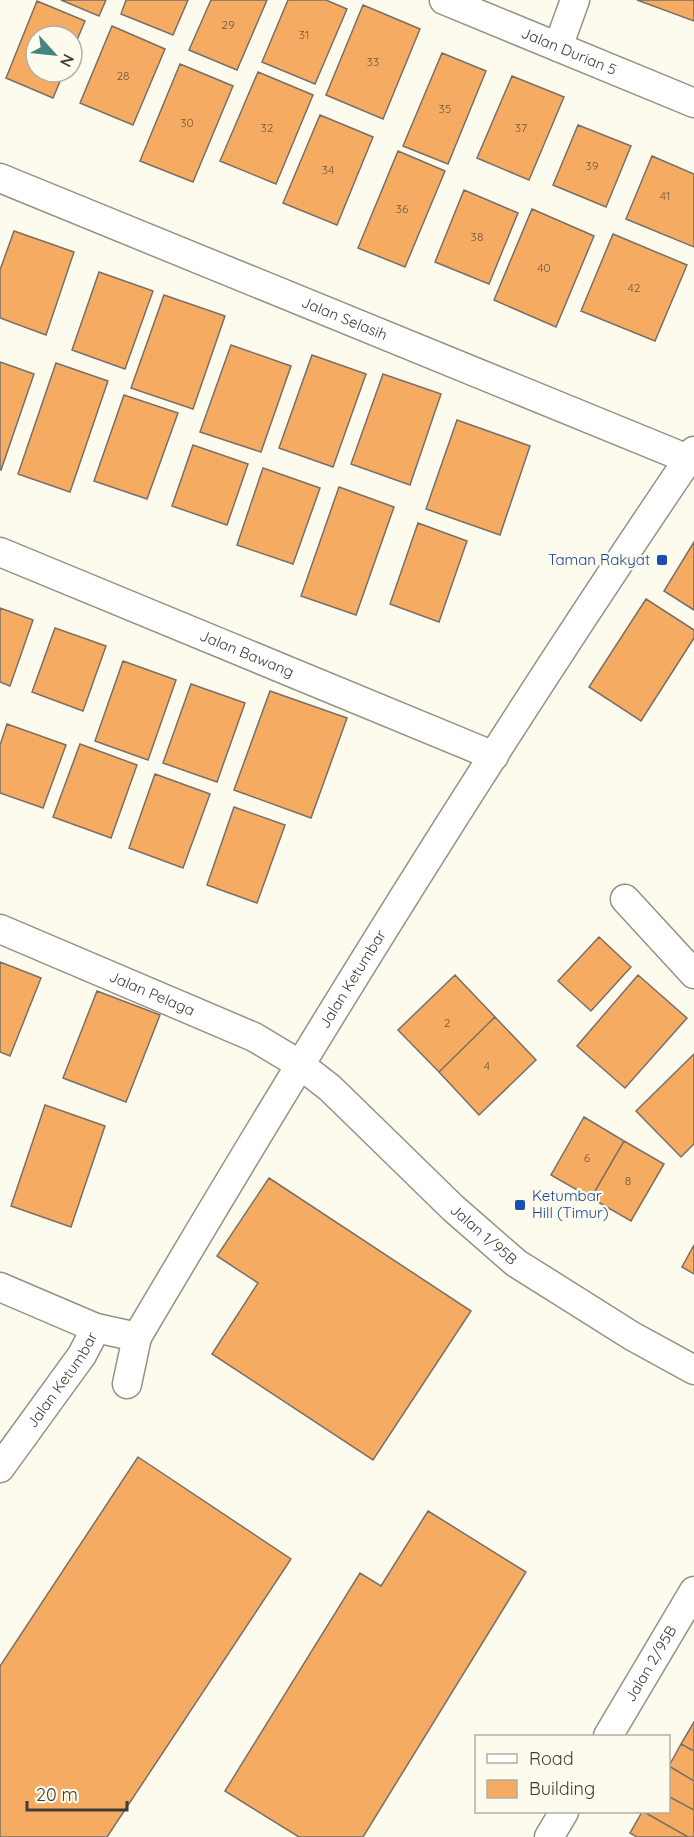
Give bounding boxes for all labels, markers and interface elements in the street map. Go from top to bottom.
house number: 29 [221,17,235,32]
street label: Jalan Durian 5 [519,23,620,79]
north arrow [24,24,84,84]
house number: 31 [299,27,309,42]
text: N [56,51,79,71]
house number: 33 [367,54,379,69]
house number: 28 [116,68,130,83]
house number: 35 [439,101,451,116]
house number: 30 [180,115,194,130]
house number: 32 [261,120,274,135]
house number: 37 [515,120,527,135]
house number: 39 [586,158,599,173]
house number: 34 [322,162,334,177]
house number: 41 [660,188,670,203]
house number: 36 [396,201,409,216]
house number: 38 [471,229,483,244]
house number: 40 [537,260,551,275]
house number: 42 [628,280,641,295]
street label: Jalan Selasih [299,292,390,344]
place label: Taman Rakyat [548,550,650,569]
marker: Taman Rakyat [655,553,669,567]
street label: Jalan Bawang [197,626,297,681]
street label: Jalan Ketumbar [315,926,390,1032]
street label: Jalan Pelaga [106,967,198,1020]
house number: 2 [444,1015,451,1030]
house number: 4 [484,1058,490,1073]
house number: 6 [584,1150,591,1165]
house number: 8 [625,1173,631,1188]
place label: Ketumbar Hill (Timur) [532,1186,609,1222]
marker: Ketumbar Hill (Timur) [513,1198,527,1212]
street label: Jalan 1/95B [446,1200,521,1269]
street label: Jalan Ketumbar [22,1328,101,1431]
street label: Jalan 2/95B [620,1622,681,1705]
legend [475,1735,670,1813]
text: Road [529,1747,574,1770]
scale bar [27,1774,128,1812]
text: Building [529,1777,595,1800]
text: 20 m [36,1783,78,1806]

